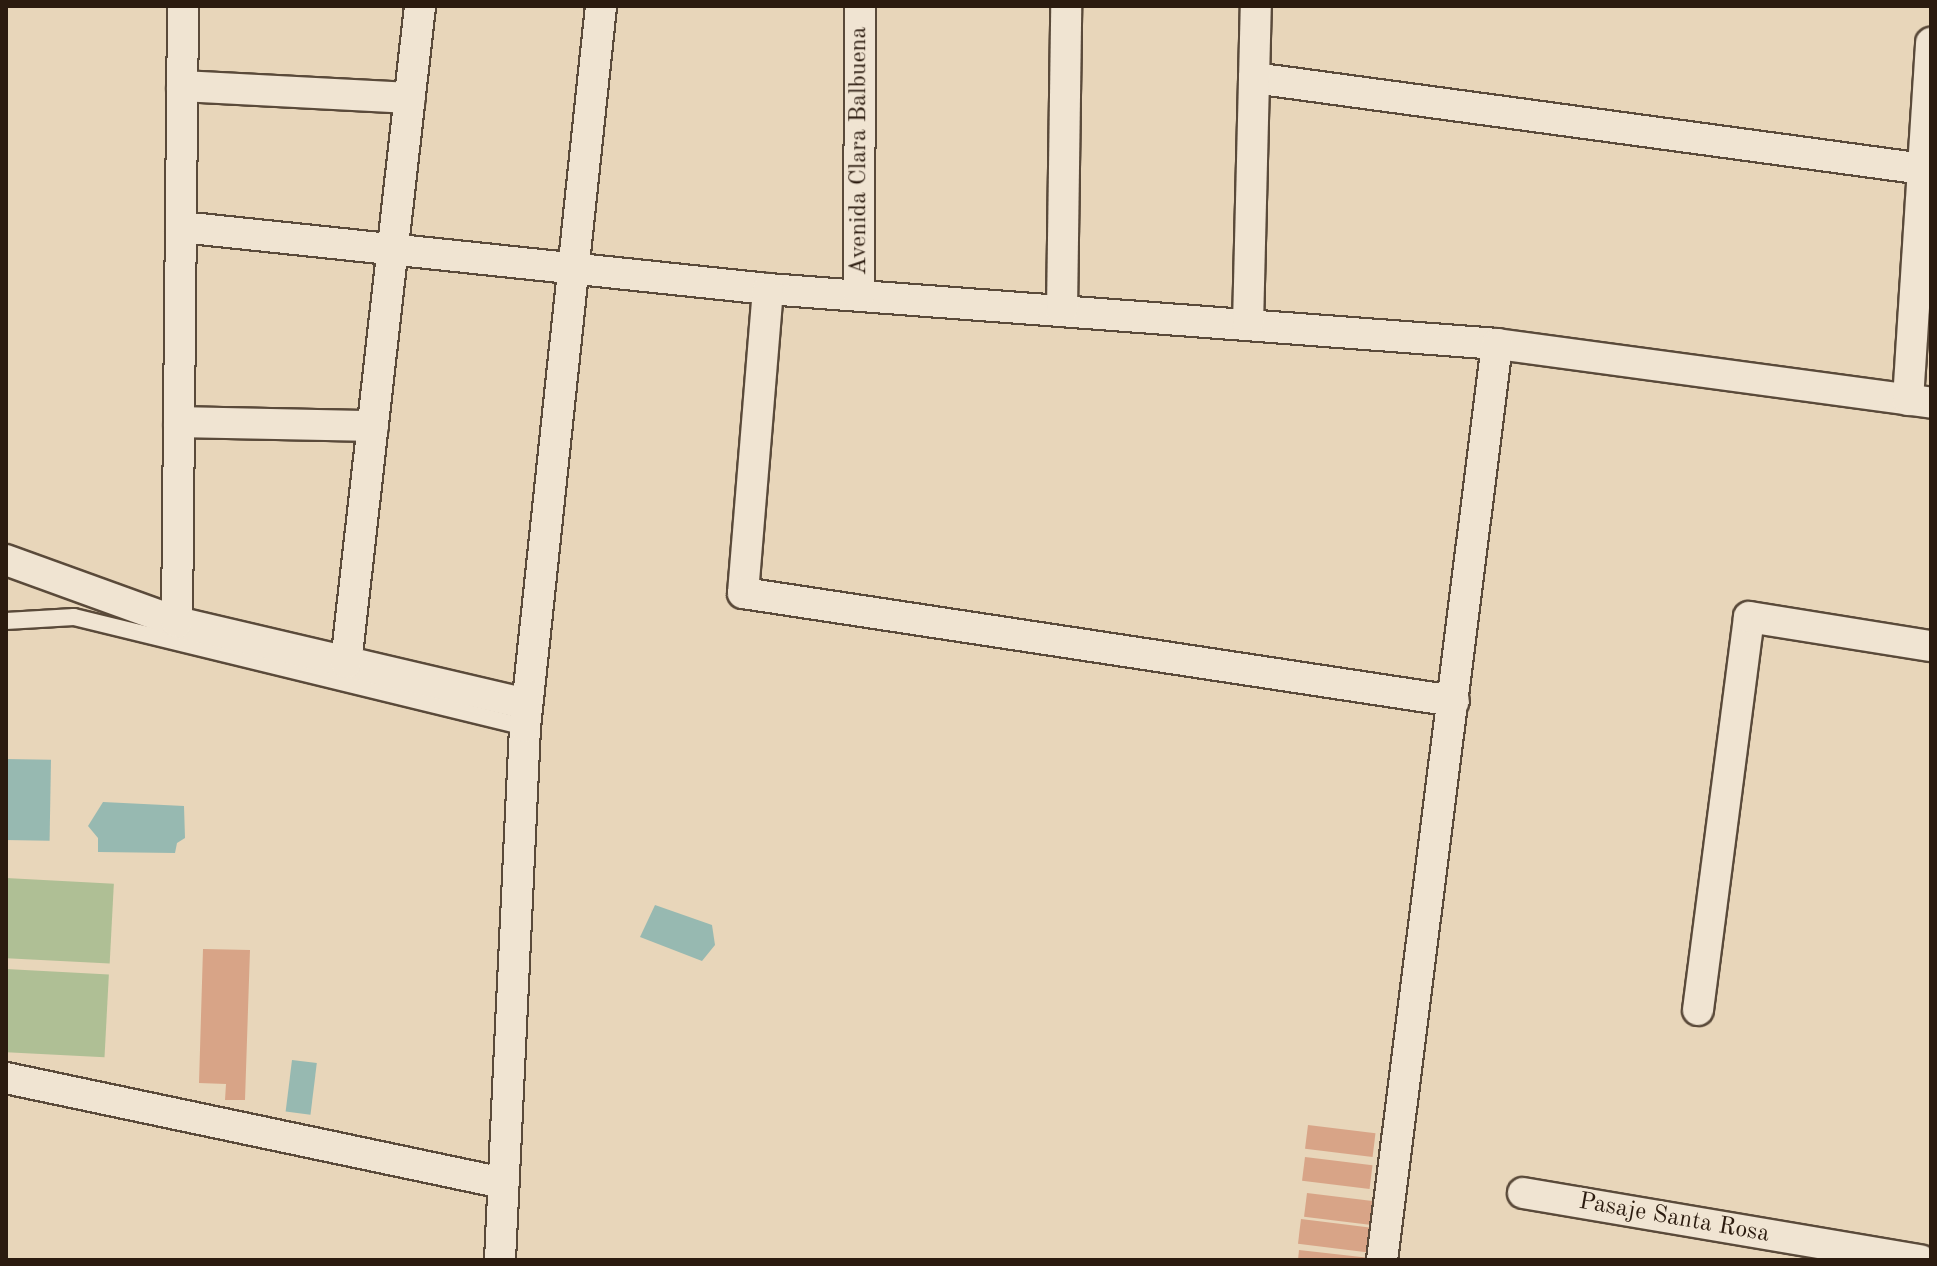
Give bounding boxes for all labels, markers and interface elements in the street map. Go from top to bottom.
street label: Avenida Clara Balbuena [846,27,874,275]
street label: Pasaje Santa Rosa [1577,1188,1771,1250]

